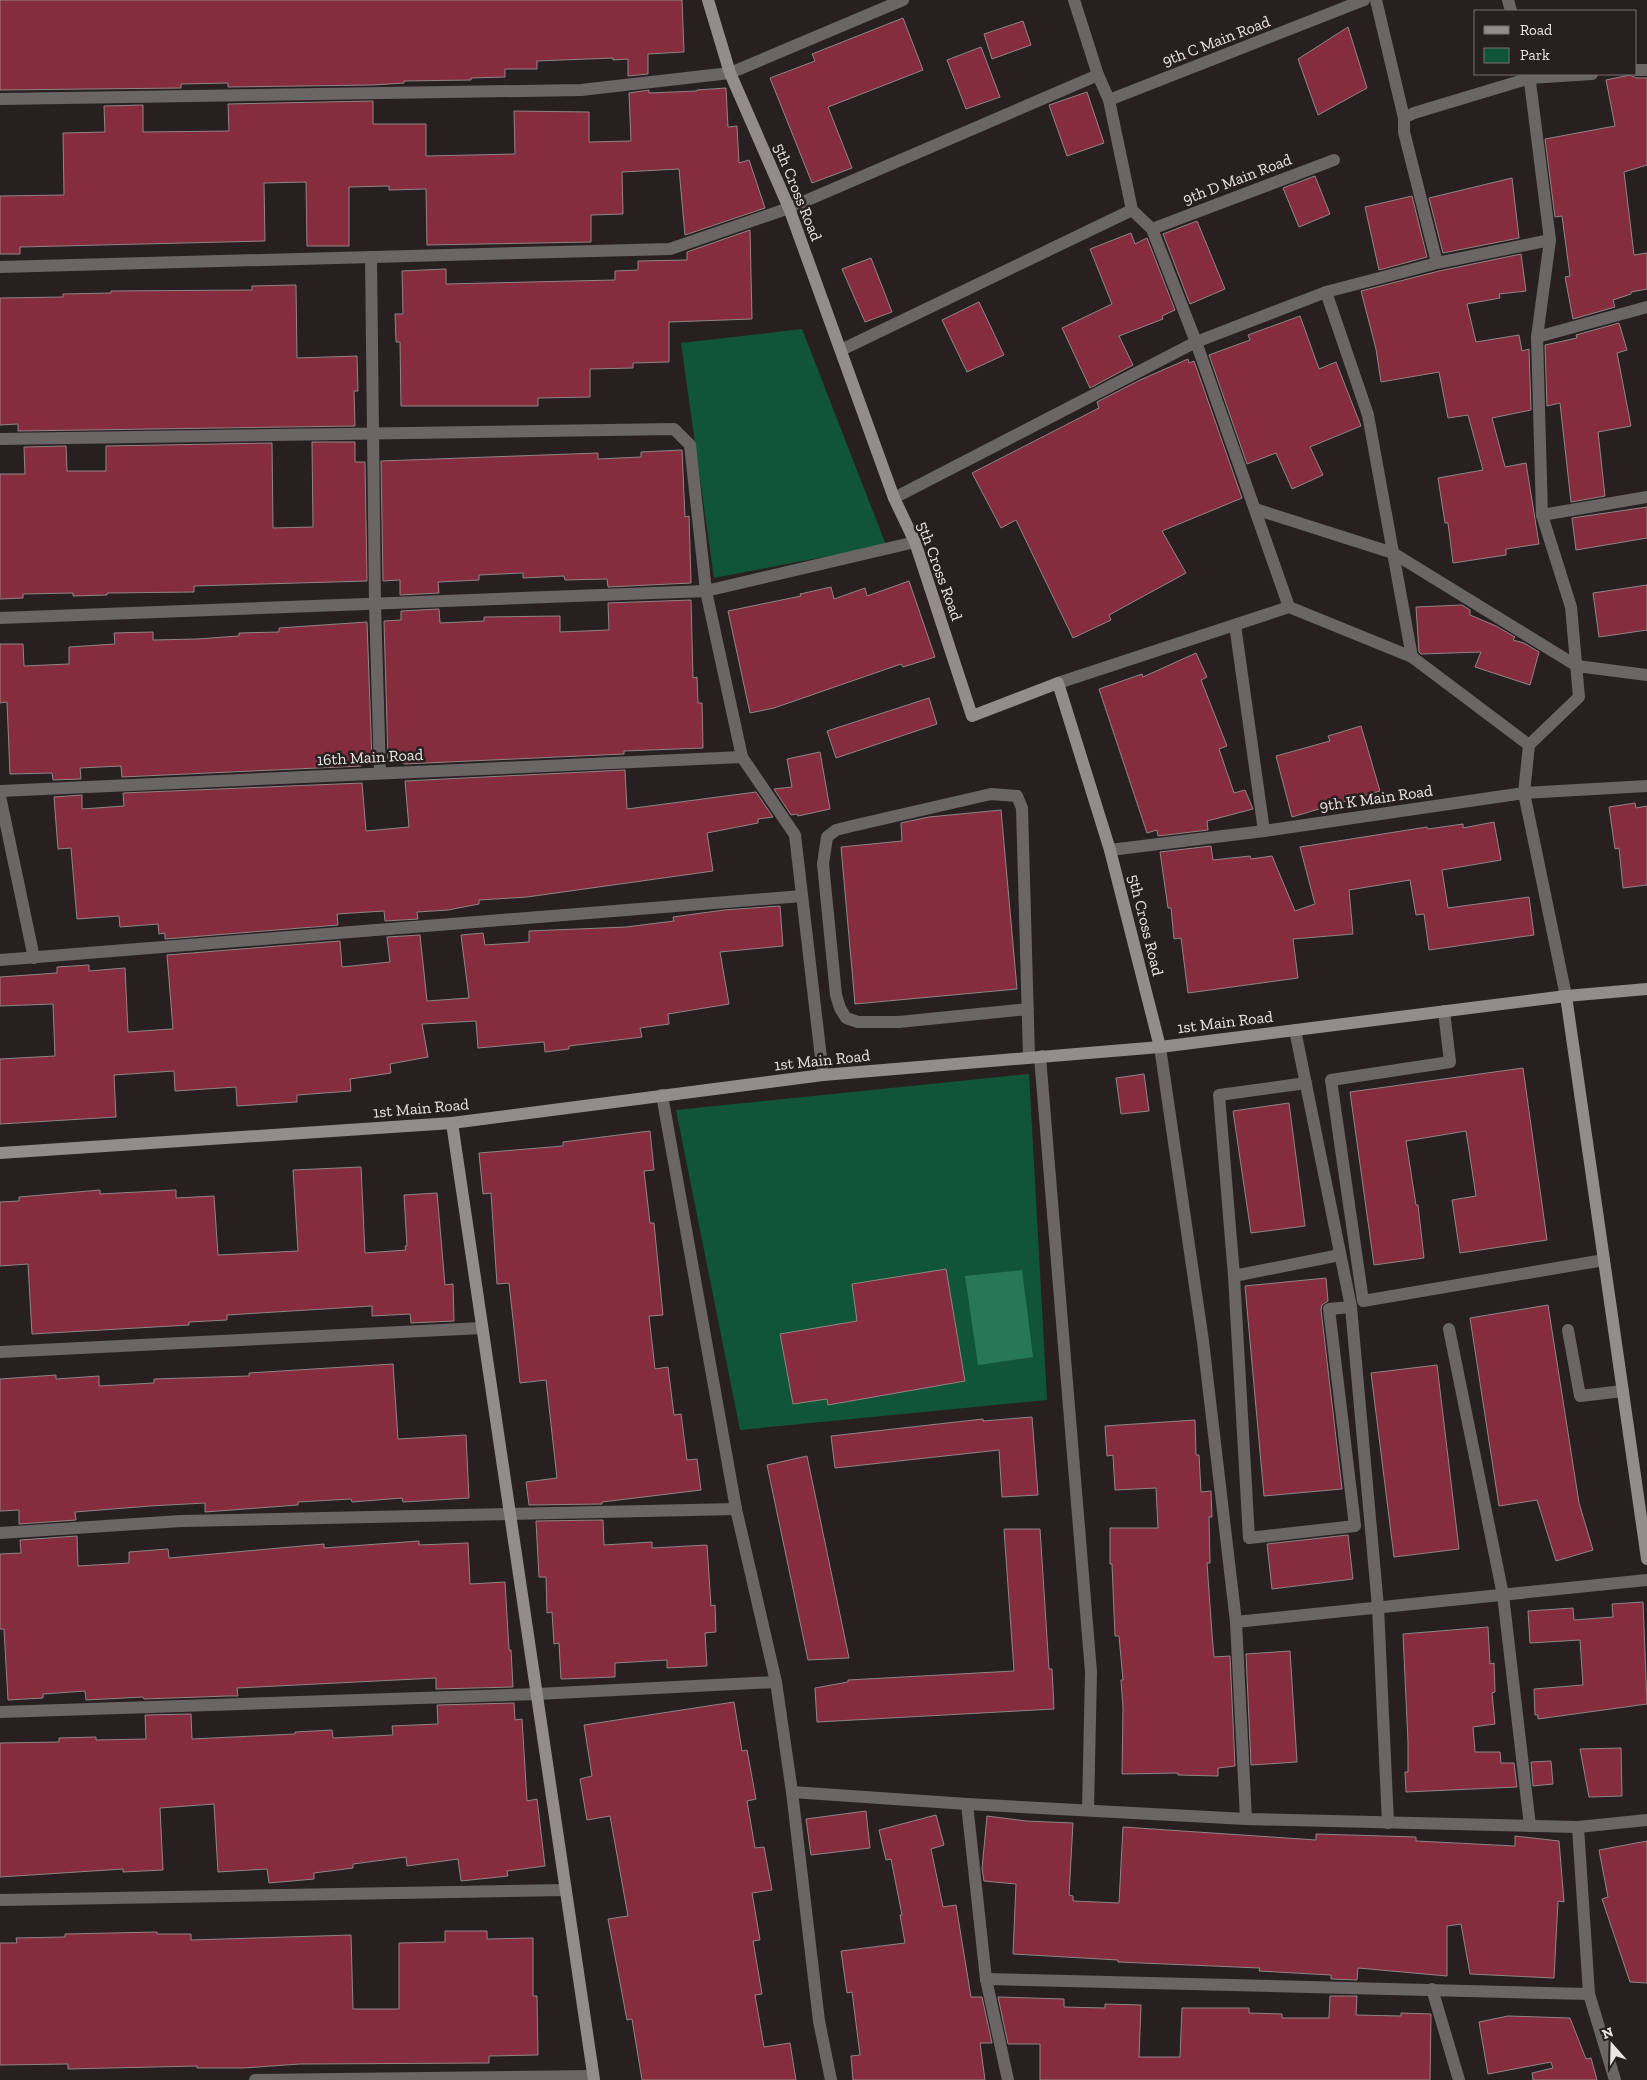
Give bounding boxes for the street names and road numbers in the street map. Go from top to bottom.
street label: 9th C Main Road [1159,12,1273,70]
street label: 5th Cross Road [770,140,826,244]
street label: 9th D Main Road [1180,149,1294,209]
street label: 5th Cross Road [913,519,967,623]
street label: 16th Main Road [316,745,424,769]
street label: 9th K Main Road [1318,781,1434,815]
street label: 5th Cross Road [1124,872,1168,978]
street label: 1st Main Road [1176,1007,1274,1037]
street label: 1st Main Road [773,1046,871,1074]
street label: 1st Main Road [372,1094,470,1122]

